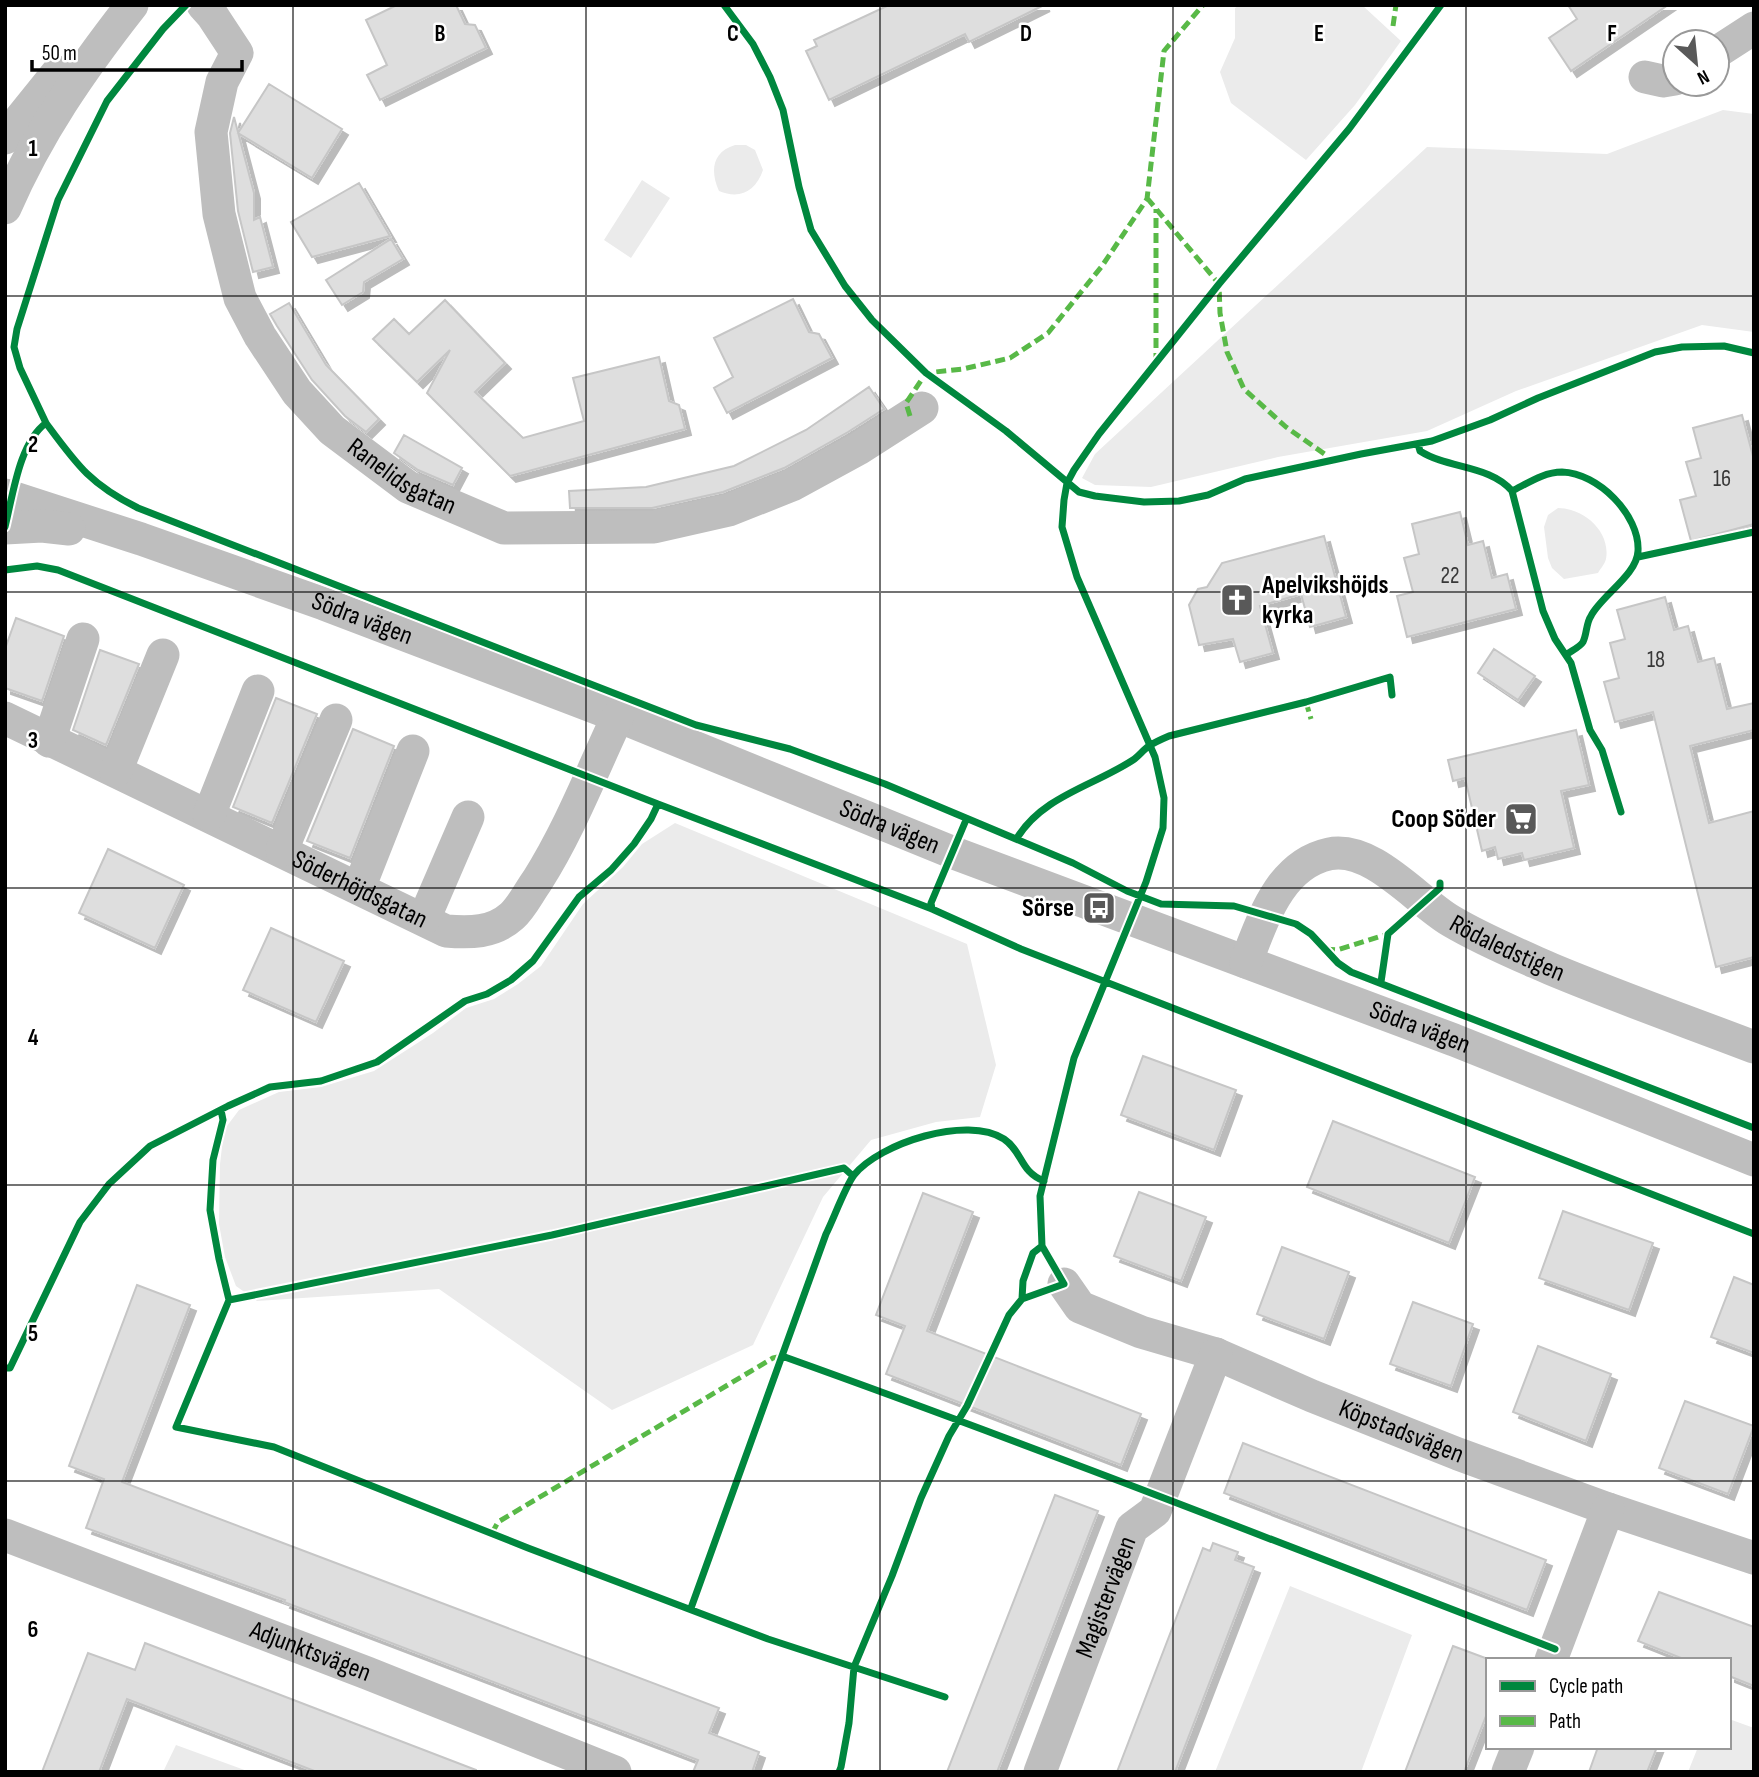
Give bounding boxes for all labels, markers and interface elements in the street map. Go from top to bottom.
text: B [435,20,446,48]
text: C [727,20,739,48]
text: D [1020,20,1032,48]
text: E [1314,20,1324,48]
text: F [1607,20,1617,48]
scale bar [32,28,242,72]
north arrow [1661,28,1731,98]
text: 50 m [42,41,77,66]
text: N [1693,64,1713,89]
text: 1 [28,135,38,163]
text: 2 [28,431,38,459]
street label: Ranelidsgatan [341,432,461,521]
house number: 16 [1713,465,1731,493]
house number: 22 [1441,562,1459,590]
place label: Apelvikshöjds kyrka [1261,570,1389,631]
church icon: Apelvikshöjds kyrka [1218,581,1256,619]
street label: Södra vägen [308,585,417,652]
house number: 18 [1647,646,1665,674]
text: 3 [28,727,38,755]
street label: Södra vägen [835,792,944,861]
supermarket icon: Coop Söder [1502,800,1540,838]
place label: Coop Söder [1391,804,1496,835]
street label: Söderhöjdsgatan [287,844,432,935]
bus stop icon: Sörse [1080,889,1118,927]
place label: Sörse [1022,893,1074,924]
street label: Rödaledstigen [1444,908,1569,988]
street label: Södra vägen [1365,994,1475,1060]
text: 4 [28,1024,39,1052]
text: 5 [28,1320,38,1348]
street label: Köpstadsvägen [1334,1393,1468,1470]
street label: Magistervägen [1069,1532,1143,1662]
street label: Adjunktsvägen [245,1614,375,1689]
text: 6 [28,1616,38,1644]
legend [1486,1658,1731,1749]
text: Cycle path [1549,1674,1623,1699]
text: Path [1549,1709,1581,1734]

